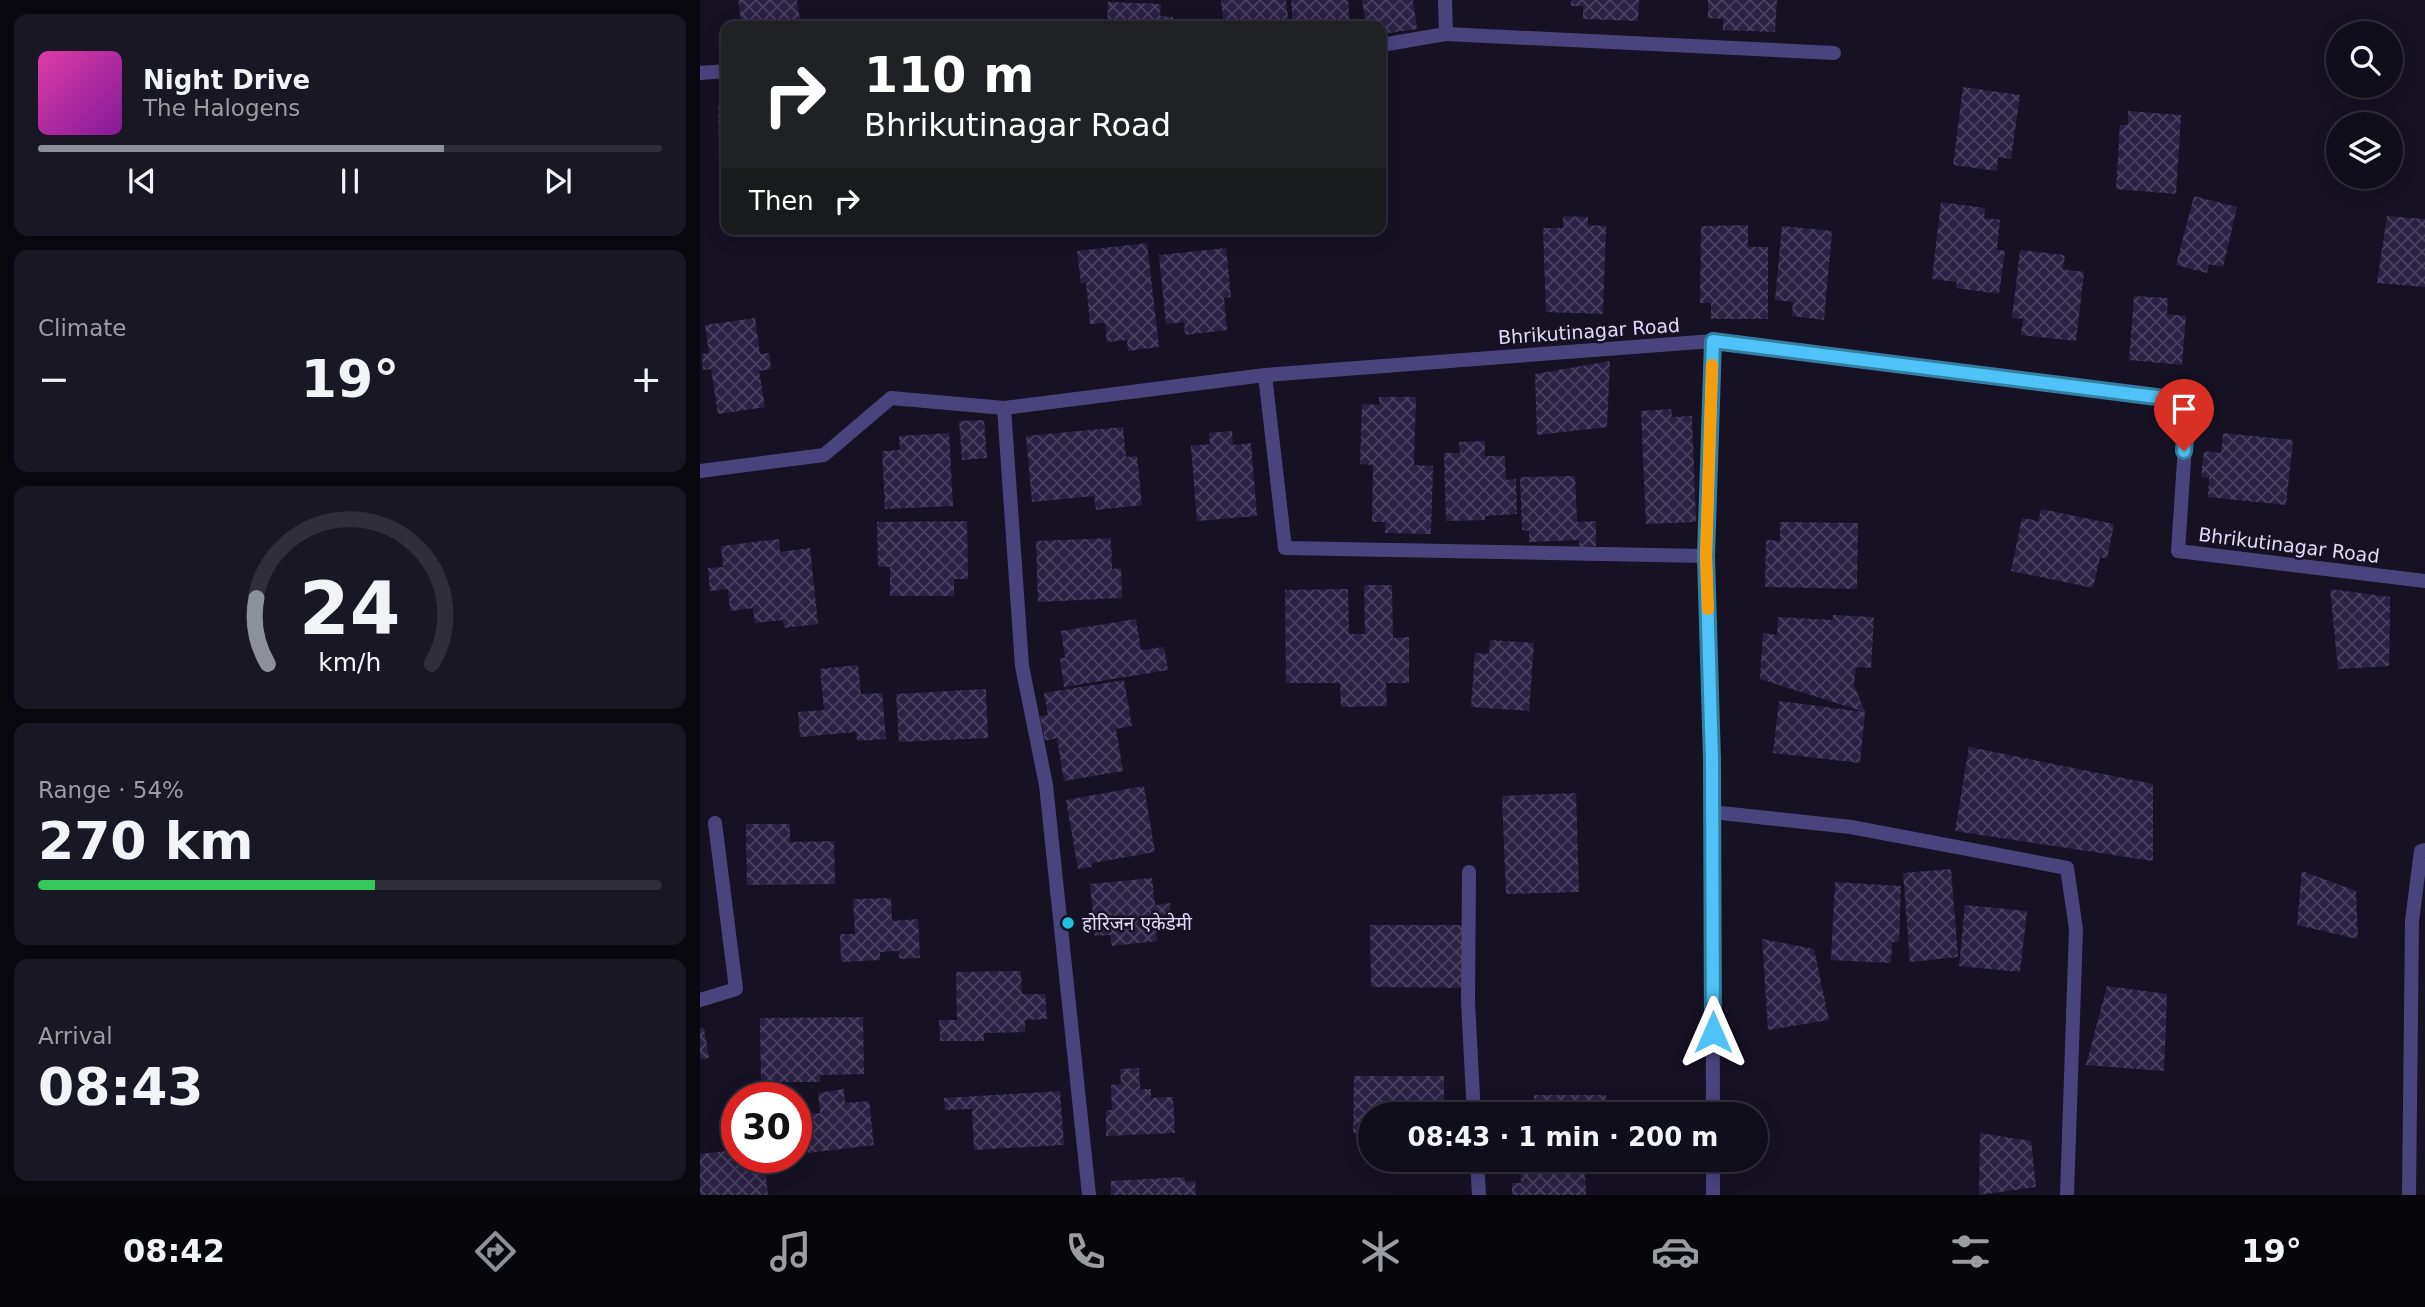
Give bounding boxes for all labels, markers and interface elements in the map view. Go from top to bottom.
map controls [2326,21,2403,189]
button: search [2326,21,2403,98]
text: 110 m [864,47,1034,104]
icon: right [749,49,840,140]
text: Night Drive [143,65,310,95]
text: The Halogens [143,95,300,121]
text: Bhrikutinagar Road [864,106,1171,144]
button: layers [2326,112,2403,189]
icon: previous [123,162,161,200]
icon: pause [331,162,369,200]
icon: next [539,162,577,200]
icon: right [828,182,866,220]
text: Then [749,186,814,216]
street label: Bhrikutinagar Road [1497,314,1681,348]
text: Climate [38,315,127,341]
text: 19° [301,349,399,409]
text: − [38,357,70,401]
text: + [630,357,662,401]
pin [2154,379,2214,451]
icon: arrive [2165,390,2203,428]
street label: Bhrikutinagar Road [2197,523,2381,567]
text: 24 [299,566,401,651]
text: km/h [318,647,382,676]
text: Range · 54% [38,777,184,803]
text: 270 km [38,811,253,871]
place label: होरिजन एकेडेमी [1082,912,1193,934]
marker: होरिजन एकेडेमी [1060,915,1076,931]
position arrow [1676,995,1750,1069]
text: Arrival [38,1023,113,1049]
text: 08:43 [38,1057,204,1117]
speed limit sign: 30 [721,1082,812,1173]
text: 08:43 · 1 min · 200 m [1408,1122,1718,1152]
icon: directions [471,1227,520,1276]
icon: music [766,1227,815,1276]
icon: phone [1061,1227,1110,1276]
icon: climate [1356,1227,1405,1276]
icon: car [1651,1227,1700,1276]
icon: filters [1946,1227,1995,1276]
text: 08:42 [123,1232,225,1270]
text: 19° [2241,1232,2302,1270]

